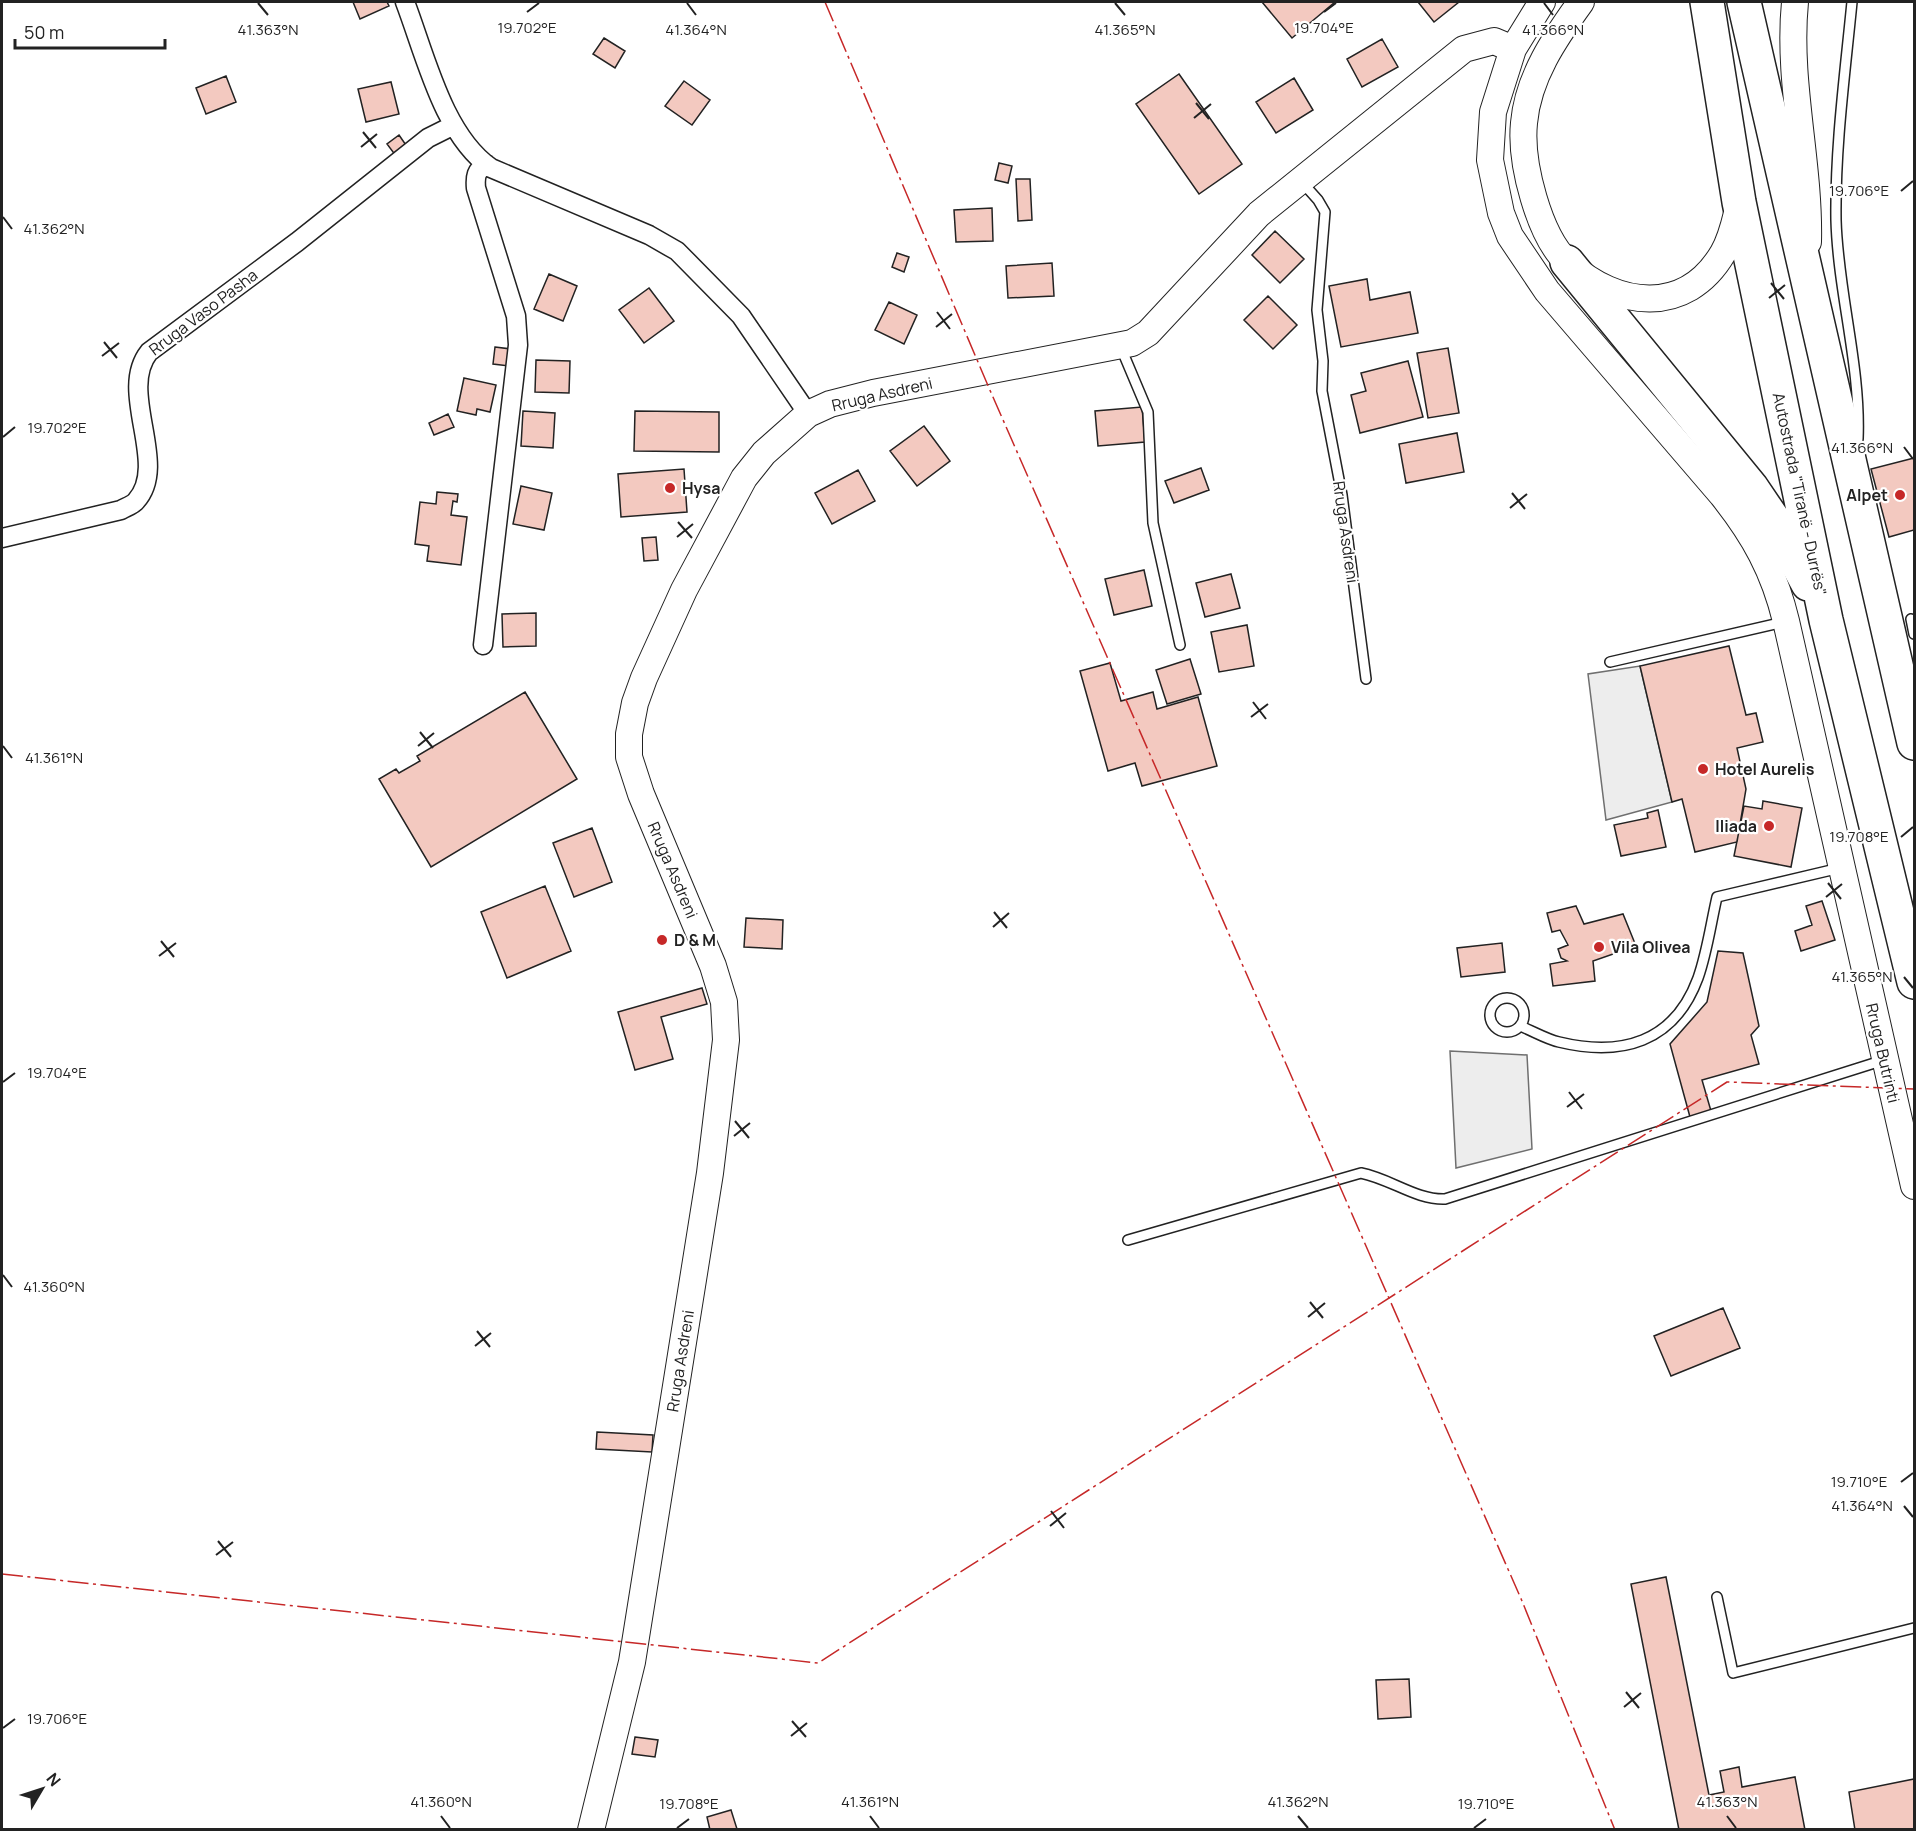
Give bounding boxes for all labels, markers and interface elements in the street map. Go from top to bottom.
scale bar [15,12,165,50]
text: 19.702°E [497,17,557,38]
text: 19.704°E [1294,17,1354,38]
text: 41.363°N [238,19,298,40]
text: 41.364°N [665,19,727,40]
text: 41.365°N [1094,19,1156,40]
text: 41.366°N [1522,19,1584,40]
text: 50 m [24,20,64,44]
text: 19.706°E [1829,180,1889,201]
text: 41.362°N [23,218,85,239]
street label: Rruga Vaso Pasha [144,264,262,360]
street label: Rruga Asdreni [829,372,935,416]
street label: Autostrada "Tiranë - Durrës" [1768,390,1832,598]
text: 19.702°E [27,417,87,438]
text: 41.366°N [1831,437,1893,458]
place label: Hysa [682,477,720,499]
street label: Rruga Asdreni [1328,480,1364,584]
marker: Hysa [663,481,677,495]
place label: Alpet [1846,484,1888,506]
marker: Alpet [1893,488,1907,502]
text: 41.361°N [25,747,83,768]
place label: Hotel Aurelis [1715,758,1815,780]
marker: Hotel Aurelis [1696,762,1710,776]
place label: Iliada [1715,815,1757,837]
street label: Rruga Asdreni [643,818,703,922]
marker: Iliada [1762,819,1776,833]
text: 19.708°E [1829,826,1889,847]
place label: D & M [674,929,716,951]
marker: D & M [655,933,669,947]
place label: Vila Olivea [1611,936,1691,958]
marker: Vila Olivea [1592,940,1606,954]
text: 41.365°N [1831,966,1893,987]
street label: Rruga Butrinti [1861,1001,1905,1105]
text: 19.704°E [27,1062,87,1083]
text: 41.360°N [23,1276,85,1297]
street label: Rruga Asdreni [661,1308,699,1414]
text: 19.710°E [1831,1471,1887,1492]
text: 41.364°N [1831,1495,1893,1516]
text: 19.706°E [27,1708,87,1729]
north arrow [12,1759,72,1819]
text: N [41,1768,66,1791]
text: 41.360°N [410,1791,472,1812]
text: 41.361°N [841,1791,899,1812]
text: 41.362°N [1267,1791,1329,1812]
text: 41.363°N [1697,1791,1757,1812]
text: 19.708°E [659,1793,719,1814]
text: 19.710°E [1458,1793,1514,1814]

